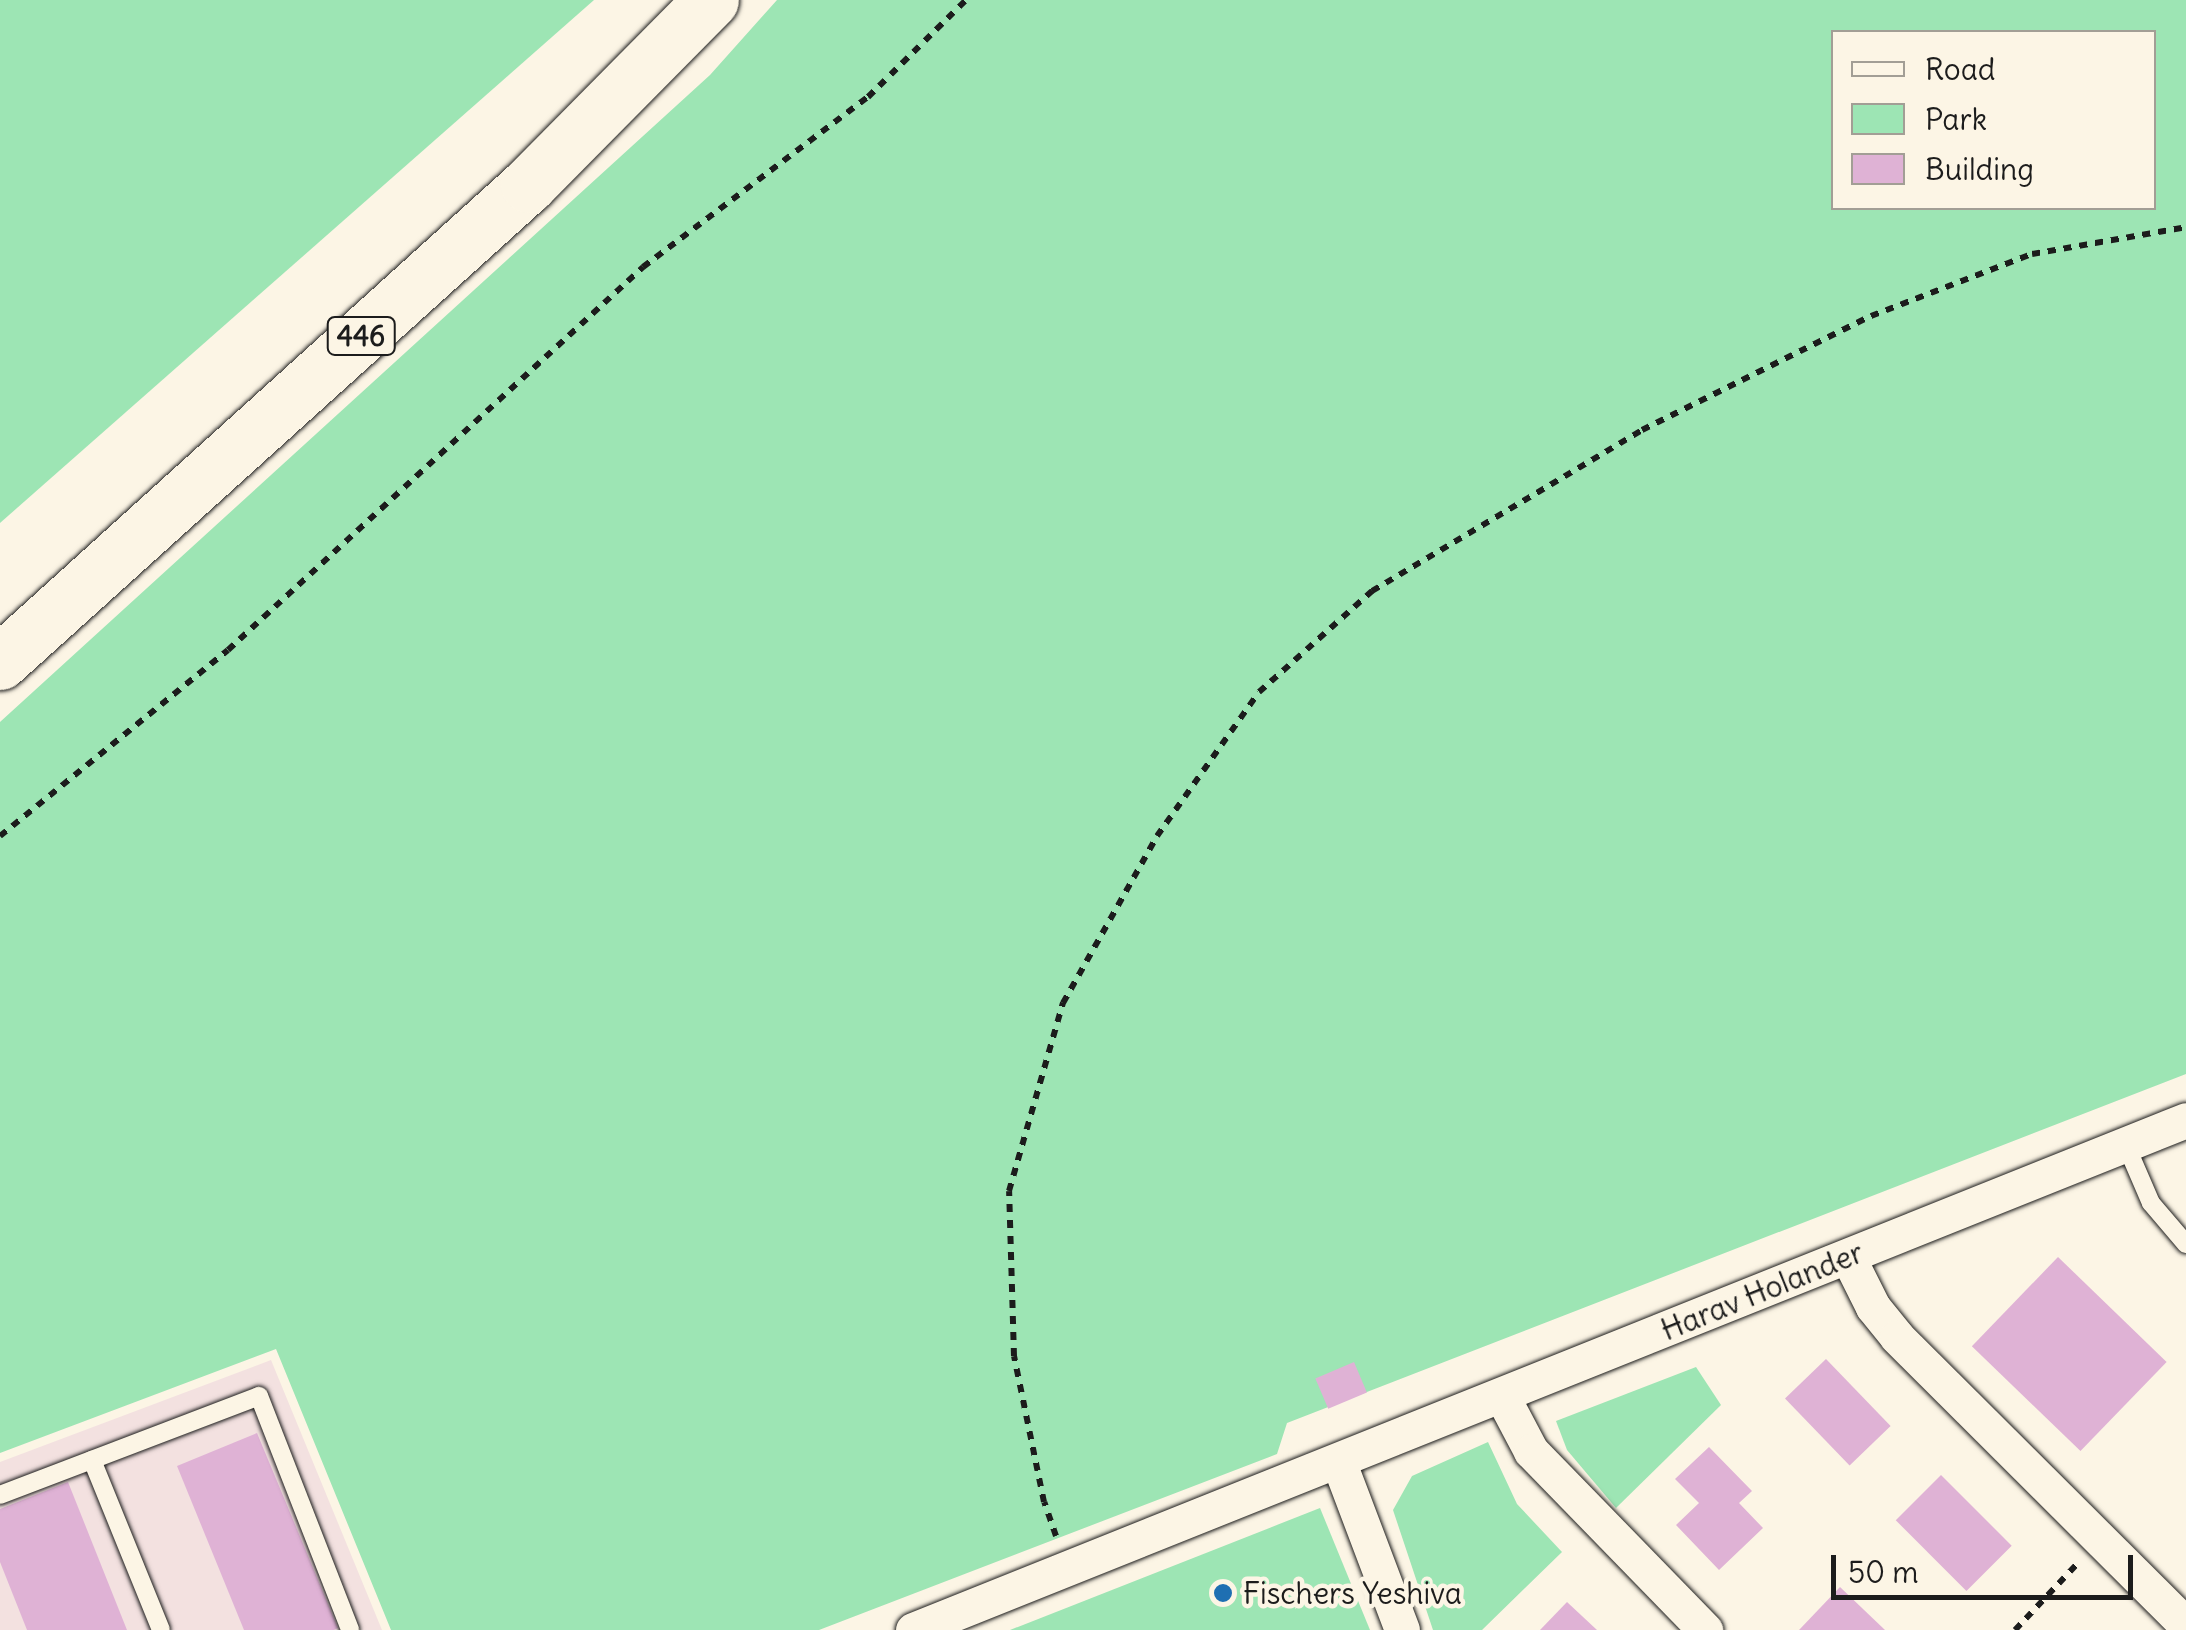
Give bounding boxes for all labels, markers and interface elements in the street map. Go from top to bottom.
legend [1831,30,2156,210]
text: Road [1925,50,1995,88]
text: Park [1925,100,1987,138]
text: Building [1925,150,2034,188]
road number: 446 [326,313,396,359]
street label: Harav Holander [1656,1234,1868,1348]
scale bar [1836,1535,2138,1597]
text: 50 m [1848,1553,1918,1591]
place label: Fischers Yeshiva [1243,1575,1462,1611]
marker: Fischers Yeshiva [1212,1582,1234,1604]

